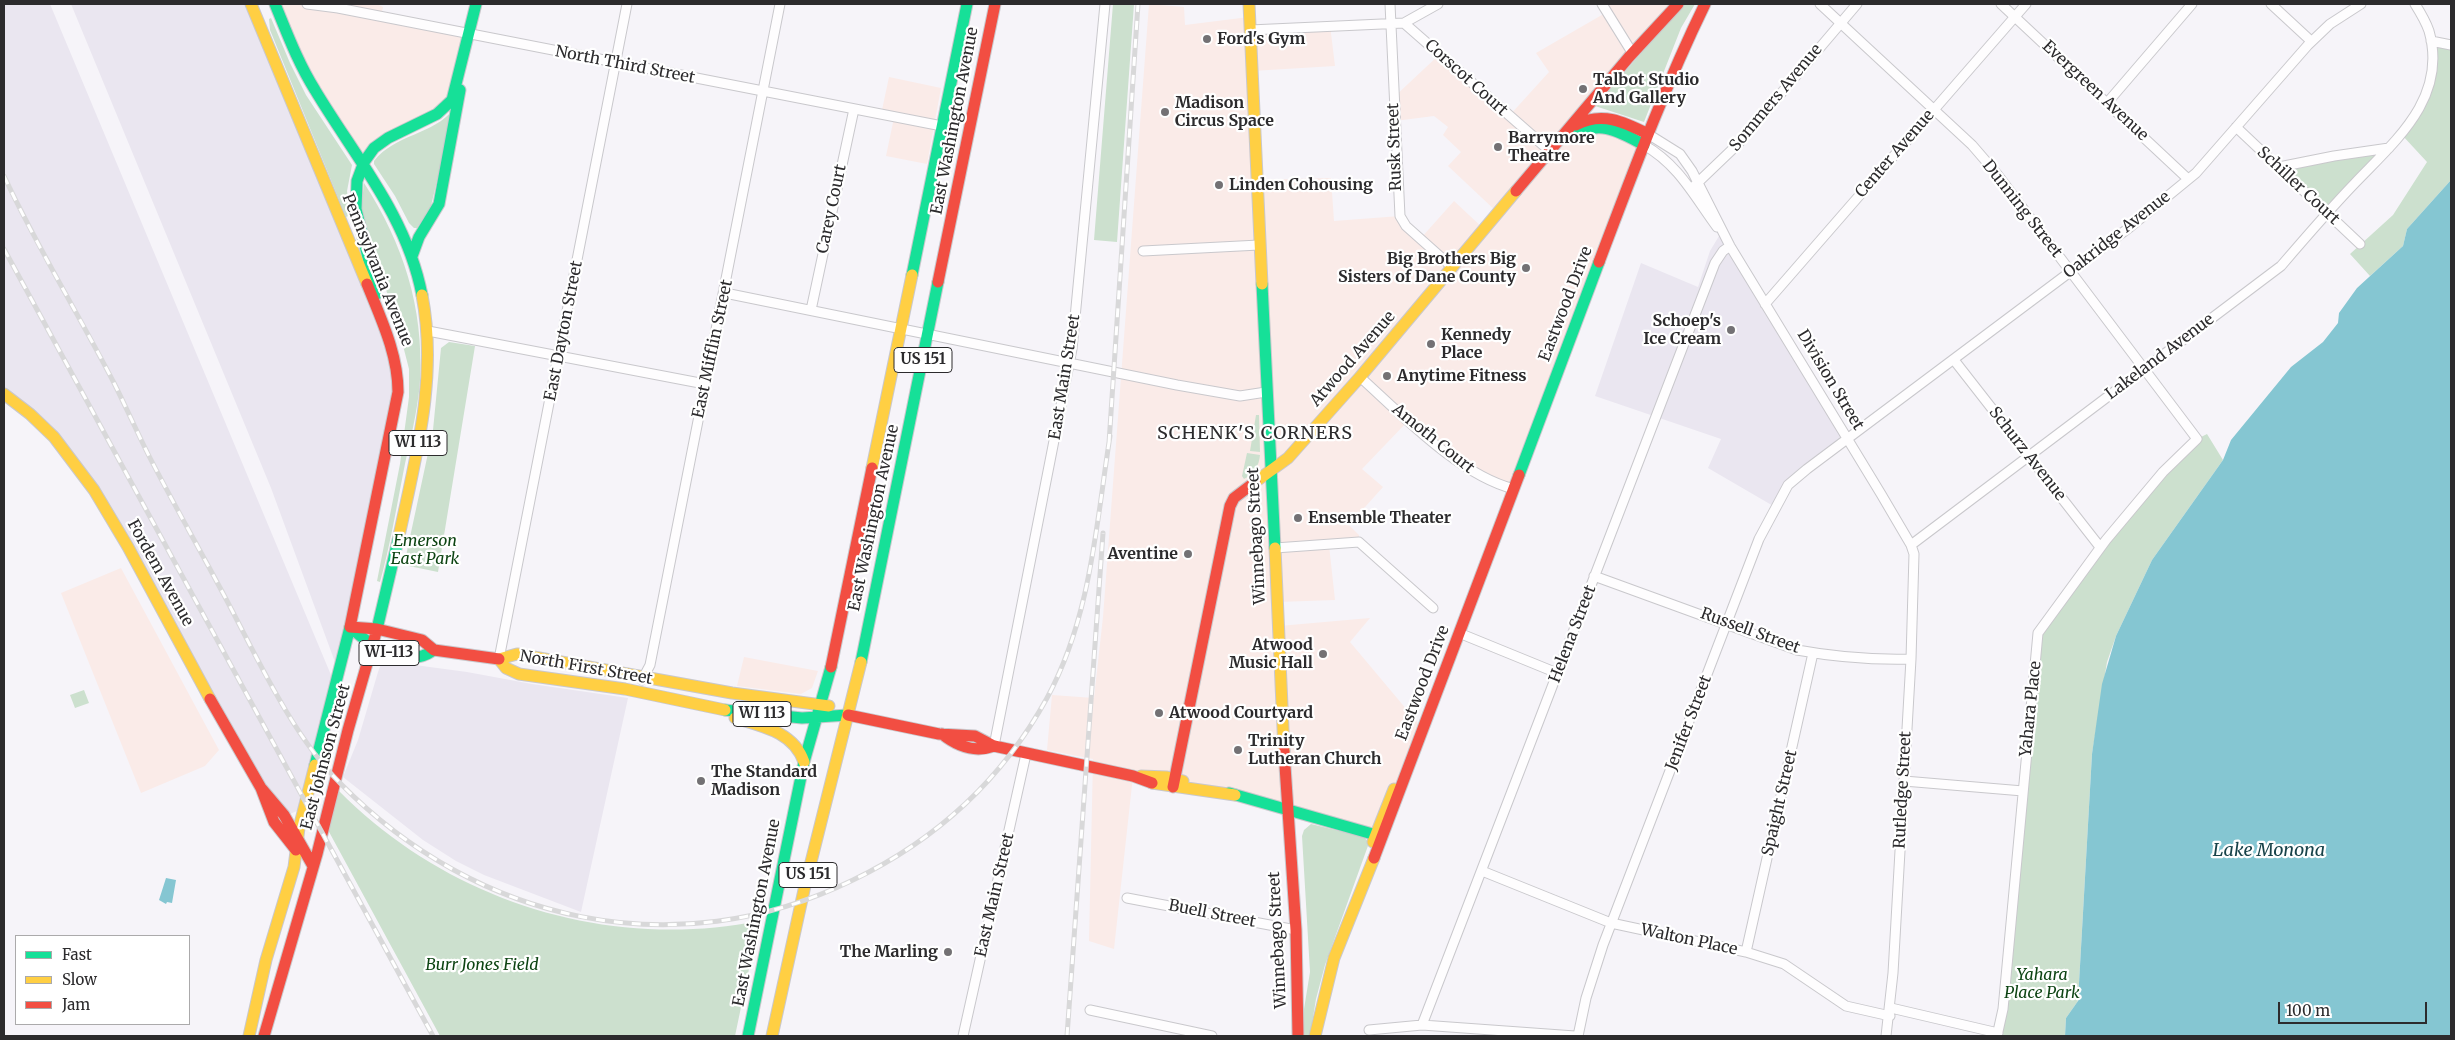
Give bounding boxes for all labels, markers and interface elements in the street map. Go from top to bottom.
street label: East Washington Avenue [927,26,983,216]
place label: Ford's Gym [1217,29,1305,49]
marker: Ford's Gym [1201,33,1213,45]
street label: Corscot Court [1421,36,1511,120]
street label: Evergreen Avenue [2038,37,2152,145]
street label: Sommers Avenue [1726,41,1826,155]
street label: North Third Street [553,42,697,88]
place label: Talbot Studio And Gallery [1593,70,1699,108]
marker: Talbot Studio And Gallery [1577,83,1589,95]
place label: Madison Circus Space [1175,93,1274,131]
street label: Rusk Street [1384,103,1406,191]
marker: Madison Circus Space [1159,106,1171,118]
street label: Center Avenue [1852,106,1938,202]
place label: Barrymore Theatre [1508,128,1595,166]
marker: Barrymore Theatre [1492,141,1504,153]
street label: Schiller Court [2253,143,2343,229]
street label: Dunning Street [1978,157,2066,261]
street label: Carey Court [813,163,851,255]
place label: Linden Cohousing [1229,175,1373,195]
marker: Linden Cohousing [1213,179,1225,191]
street label: Oakridge Avenue [2060,187,2174,283]
street label: Pennsylvania Avenue [338,191,416,349]
street label: Eastwood Drive [1535,244,1597,364]
place label: Big Brothers Big Sisters of Dane County [1338,249,1516,287]
street label: East Dayton Street [541,259,587,403]
marker: Big Brothers Big Sisters of Dane County [1520,262,1532,274]
street label: East Mifflin Street [689,278,737,420]
street label: Atwood Avenue [1306,307,1400,411]
street label: Lakeland Avenue [2102,310,2218,404]
place label: Schoep's Ice Cream [1643,311,1721,349]
street label: East Main Street [1046,313,1084,441]
marker: Schoep's Ice Cream [1725,324,1737,336]
place label: Kennedy Place [1441,325,1511,363]
street label: Division Street [1793,326,1867,434]
marker: Kennedy Place [1425,338,1437,350]
road number: US 151 [894,348,952,372]
place label: Anytime Fitness [1397,366,1527,386]
marker: Anytime Fitness [1381,370,1393,382]
street label: Amoth Court [1388,400,1478,478]
street label: Schurz Avenue [1984,403,2070,505]
street label: East Washington Avenue [845,423,903,613]
district label: SCHENK'S CORNERS [1155,423,1355,445]
road number: WI 113 [389,430,447,456]
street label: Winnebago Street [1244,467,1270,605]
place label: Ensemble Theater [1308,508,1451,528]
marker: Ensemble Theater [1292,512,1304,524]
street label: Fordem Avenue [123,516,197,630]
park label: Emerson East Park [391,531,459,569]
place label: Aventine [1108,544,1178,564]
marker: Aventine [1182,548,1194,560]
street label: Helena Street [1546,583,1600,685]
street label: Russell Street [1698,604,1802,658]
street label: Eastwood Drive [1392,623,1454,743]
place label: Atwood Music Hall [1229,635,1313,673]
road number: WI-113 [359,640,419,666]
street label: North First Street [518,647,654,689]
marker: Atwood Music Hall [1317,648,1329,660]
street label: Yahara Place [2016,660,2046,758]
street label: Jenifer Street [1662,673,1716,773]
street label: East Johnson Street [297,682,355,832]
road number: WI 113 [733,702,791,726]
place label: Atwood Courtyard [1169,703,1313,723]
marker: Atwood Courtyard [1153,707,1165,719]
place label: Trinity Lutheran Church [1248,731,1381,769]
street label: Rutledge Street [1890,731,1916,849]
marker: Trinity Lutheran Church [1232,744,1244,756]
street label: Spaight Street [1758,748,1802,858]
place label: The Standard Madison [711,762,817,800]
marker: The Standard Madison [695,775,707,787]
street label: East Washington Avenue [729,818,785,1008]
street label: East Main Street [971,831,1019,959]
water label: Lake Monona [2213,840,2325,862]
road number: US 151 [779,862,837,888]
street label: Winnebago Street [1265,871,1291,1009]
street label: Buell Street [1167,896,1257,932]
street label: Walton Place [1639,920,1739,960]
legend [15,935,190,1025]
place label: The Marling [840,942,938,962]
text: Fast [62,945,92,964]
marker: The Marling [942,946,954,958]
park label: Burr Jones Field [425,955,539,975]
park label: Yahara Place Park [2004,965,2080,1003]
text: Slow [62,970,97,989]
scale bar [2280,992,2429,1024]
text: Jam [62,995,90,1014]
text: 100 m [2286,1001,2330,1020]

